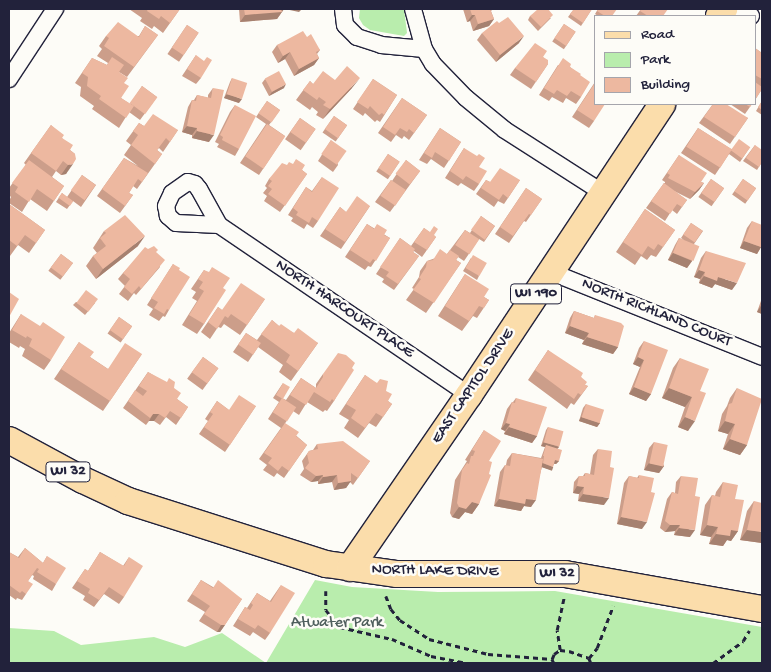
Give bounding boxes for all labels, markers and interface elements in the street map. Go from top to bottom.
legend [594,15,756,105]
text: Road [641,26,674,44]
text: Park [641,51,670,69]
text: Building [641,76,690,94]
street label: NORTH HARCOURT PLACE [271,256,417,364]
street label: NORTH RICHLAND COURT [578,275,734,353]
road number: WI 190 [510,282,562,306]
street label: EAST CAPITOL DRIVE [428,326,520,448]
road number: WI 32 [44,460,92,484]
street label: NORTH LAKE DRIVE [371,561,499,583]
road number: WI 32 [533,562,581,586]
park label: Atwater Park [291,614,383,634]

